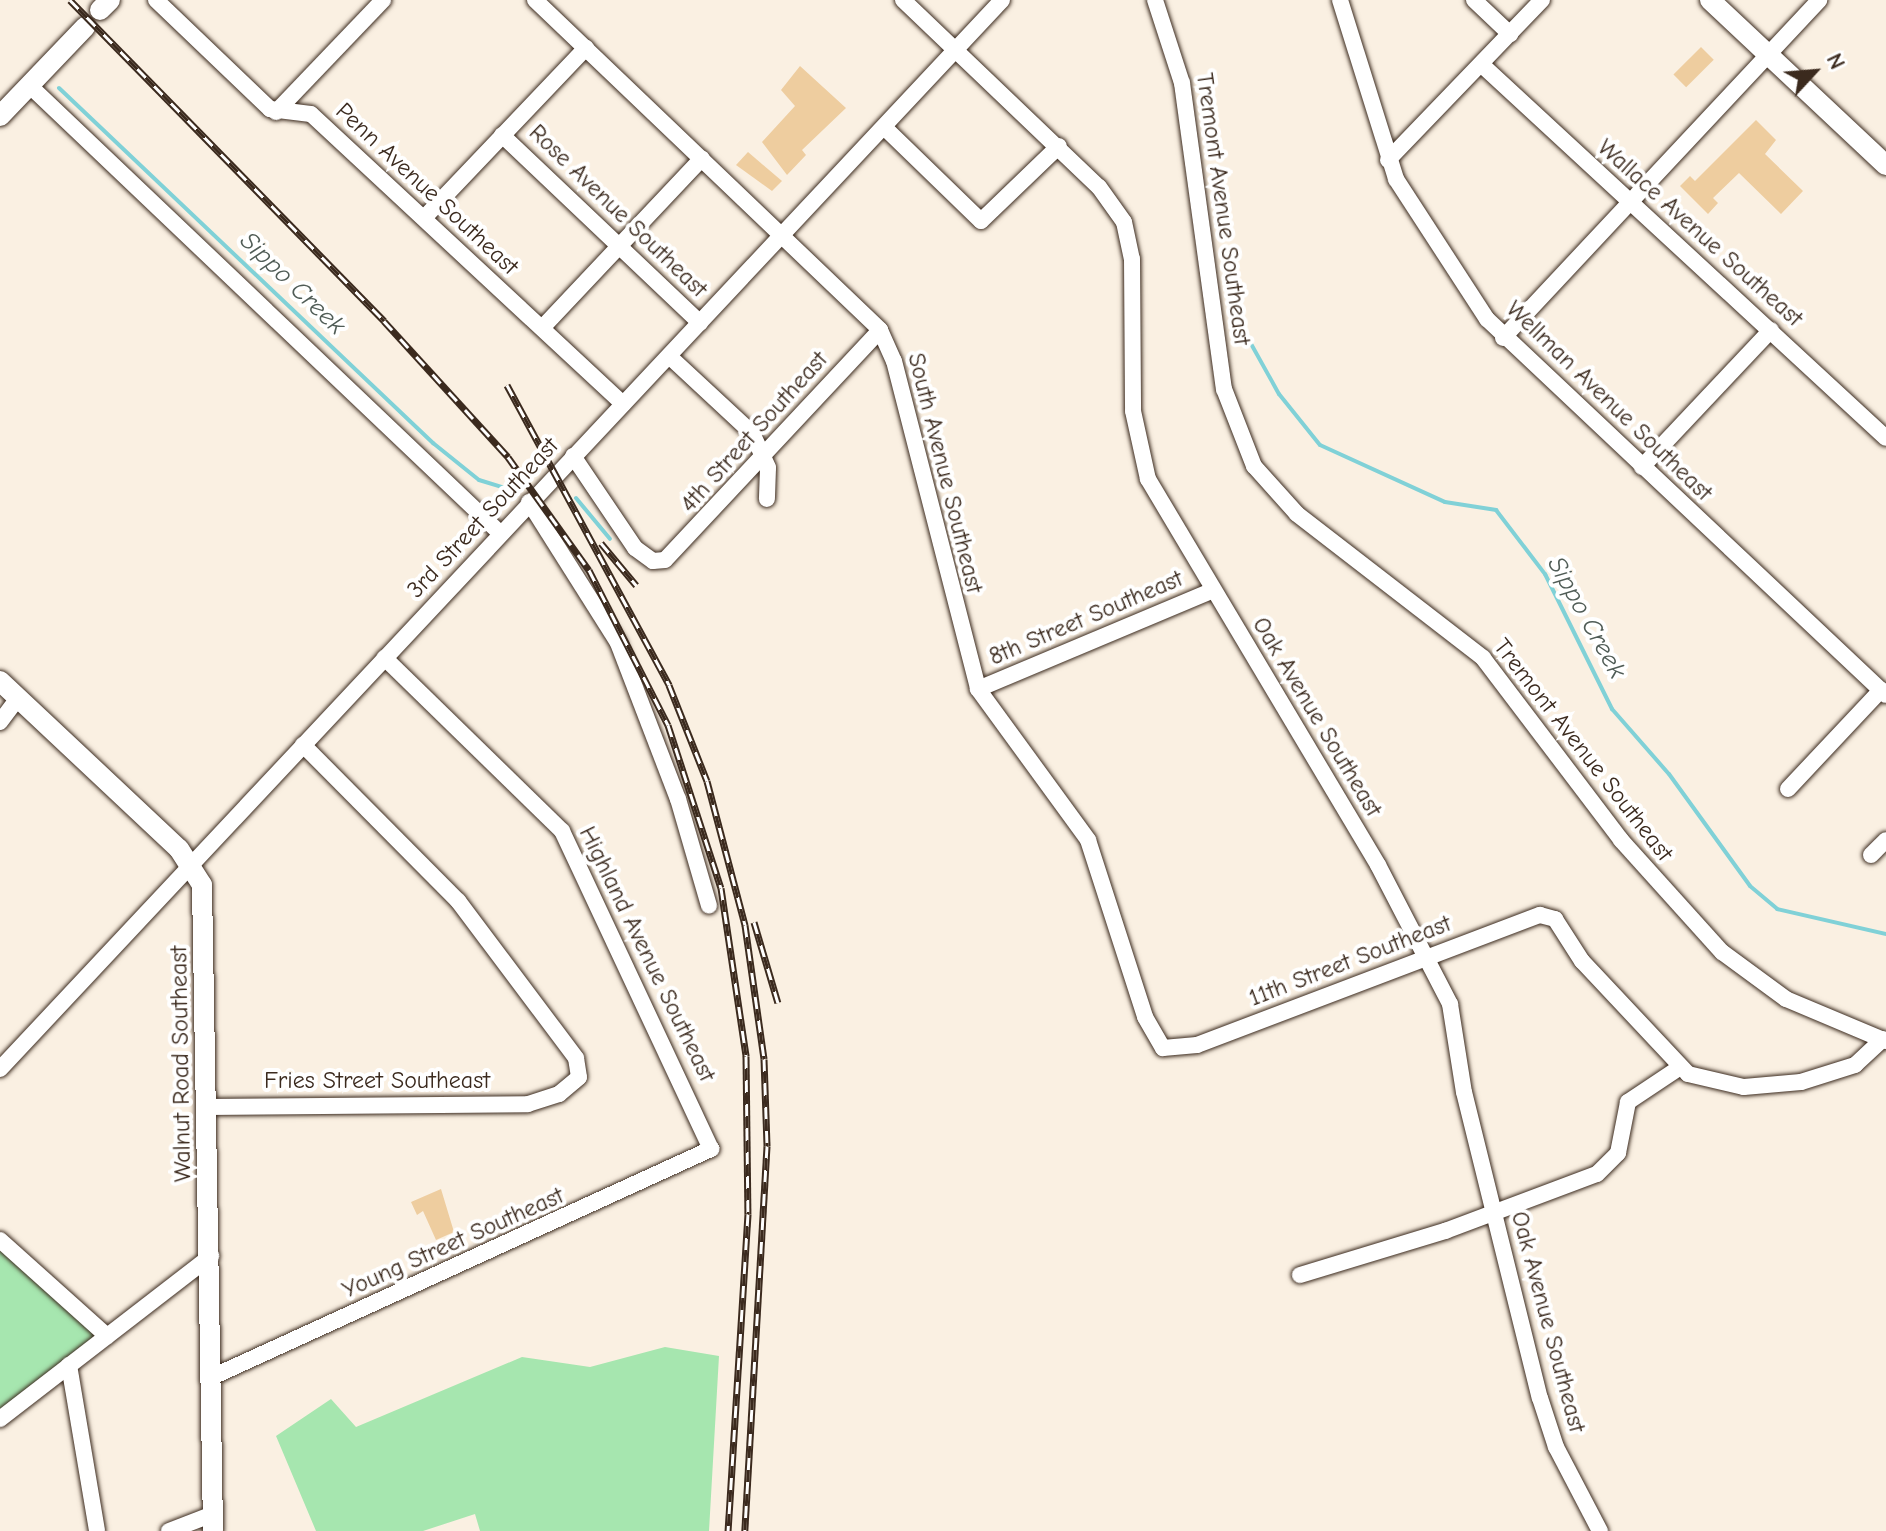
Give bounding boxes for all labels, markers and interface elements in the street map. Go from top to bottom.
north arrow [1774,32,1854,112]
text: N [1821,49,1850,74]
street label: Tremont Avenue Southeast [1190,71,1256,347]
street label: Penn Avenue Southeast [330,97,524,281]
street label: Rose Avenue Southeast [523,118,713,304]
street label: Wallace Avenue Southeast [1591,133,1809,333]
water label: Sippo Creek [233,226,351,342]
street label: Wellman Avenue Southeast [1500,295,1718,507]
street label: 4th Street Southeast [674,346,834,518]
street label: South Avenue Southeast [901,350,989,596]
street label: 3rd Street Southeast [401,432,565,604]
water label: Sippo Creek [1540,552,1632,684]
street label: 8th Street Southeast [985,564,1187,672]
street label: Oak Avenue Southeast [1246,612,1388,822]
street label: Tremont Avenue Southeast [1487,633,1679,867]
street label: Highland Avenue Southeast [573,822,721,1086]
street label: 11th Street Southeast [1245,909,1455,1013]
street label: Walnut Road Southeast [165,946,197,1182]
street label: Fries Street Southeast [264,1067,490,1095]
street label: Young Street Southeast [338,1181,568,1305]
street label: Oak Avenue Southeast [1505,1208,1591,1436]

